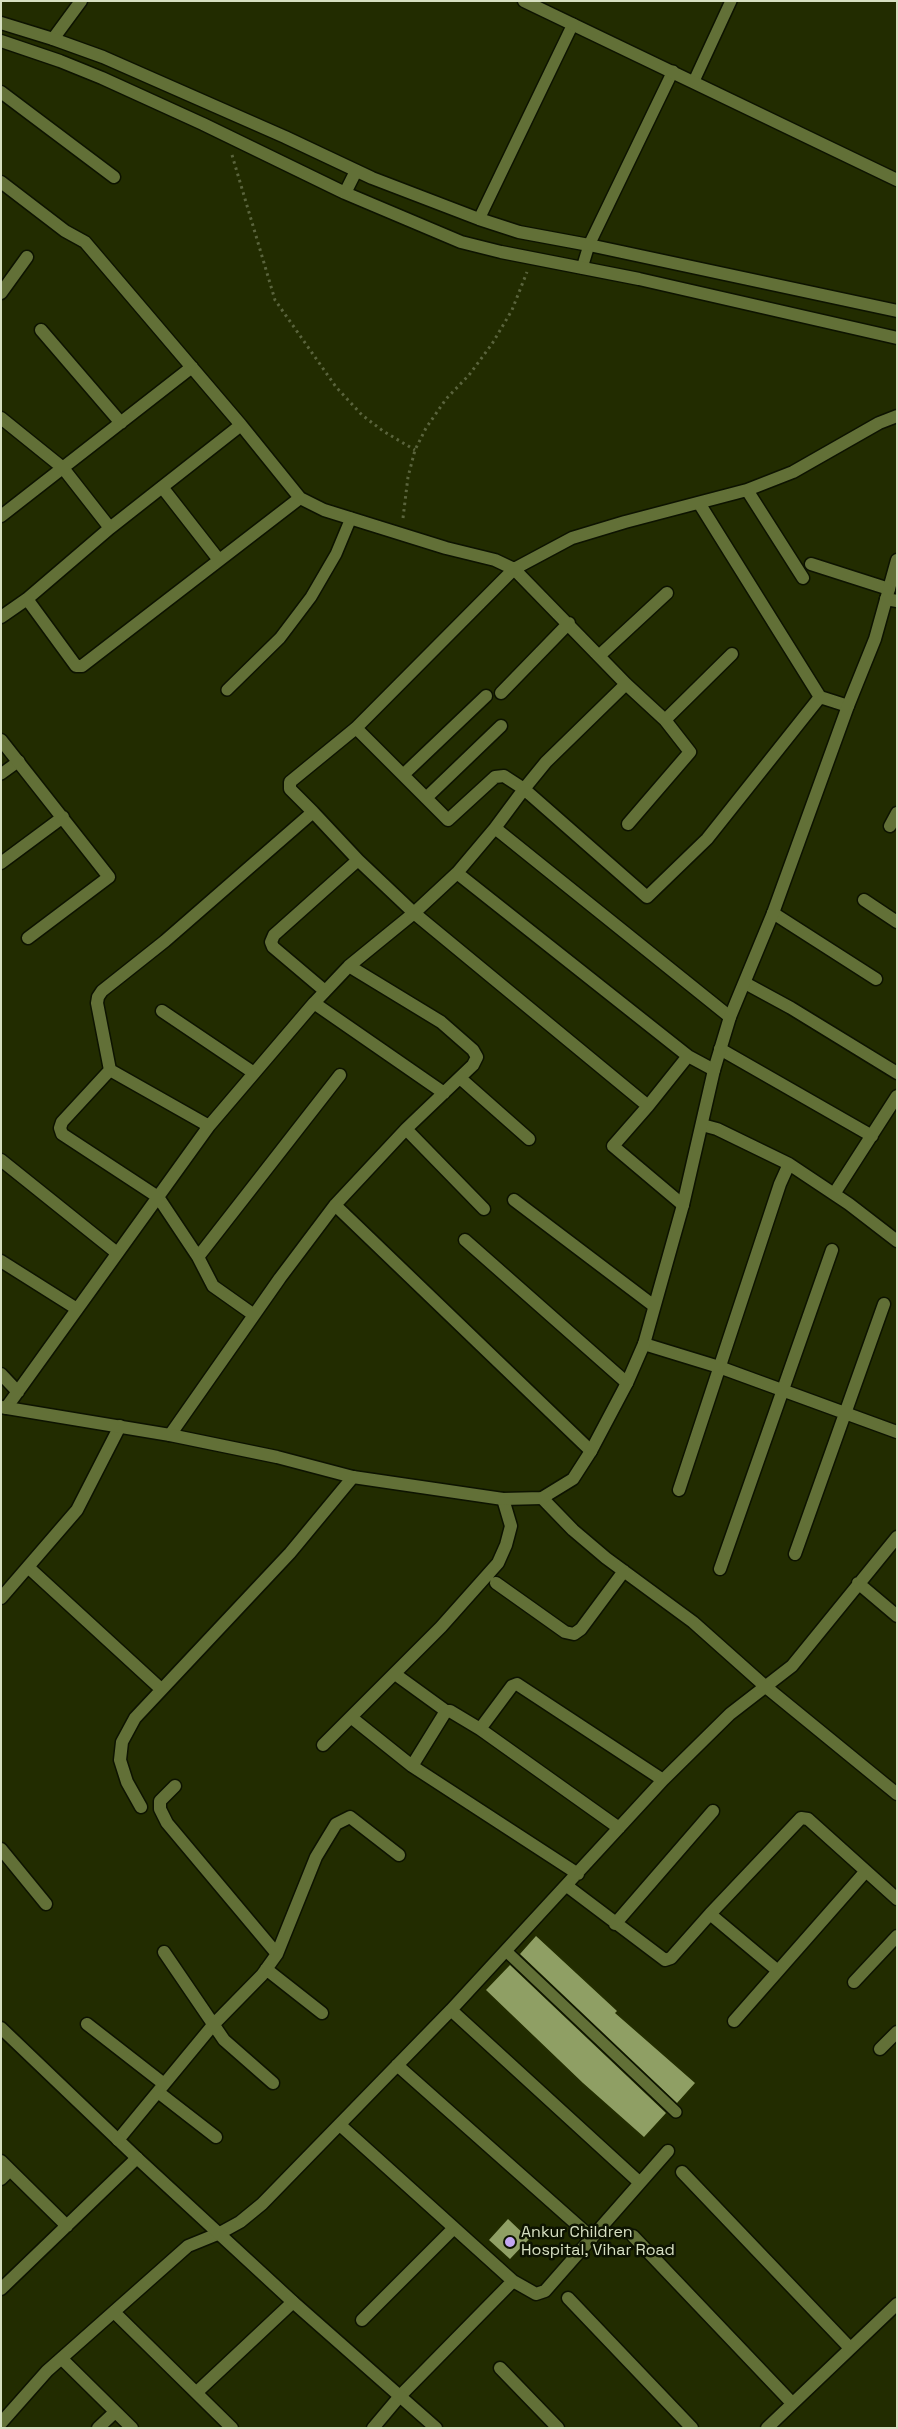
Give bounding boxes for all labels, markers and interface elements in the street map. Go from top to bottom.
place label: Ankur Children Hospital, Vihar Road [521,2223,675,2261]
marker: Ankur Children Hospital, Vihar Road [503,2235,517,2249]

